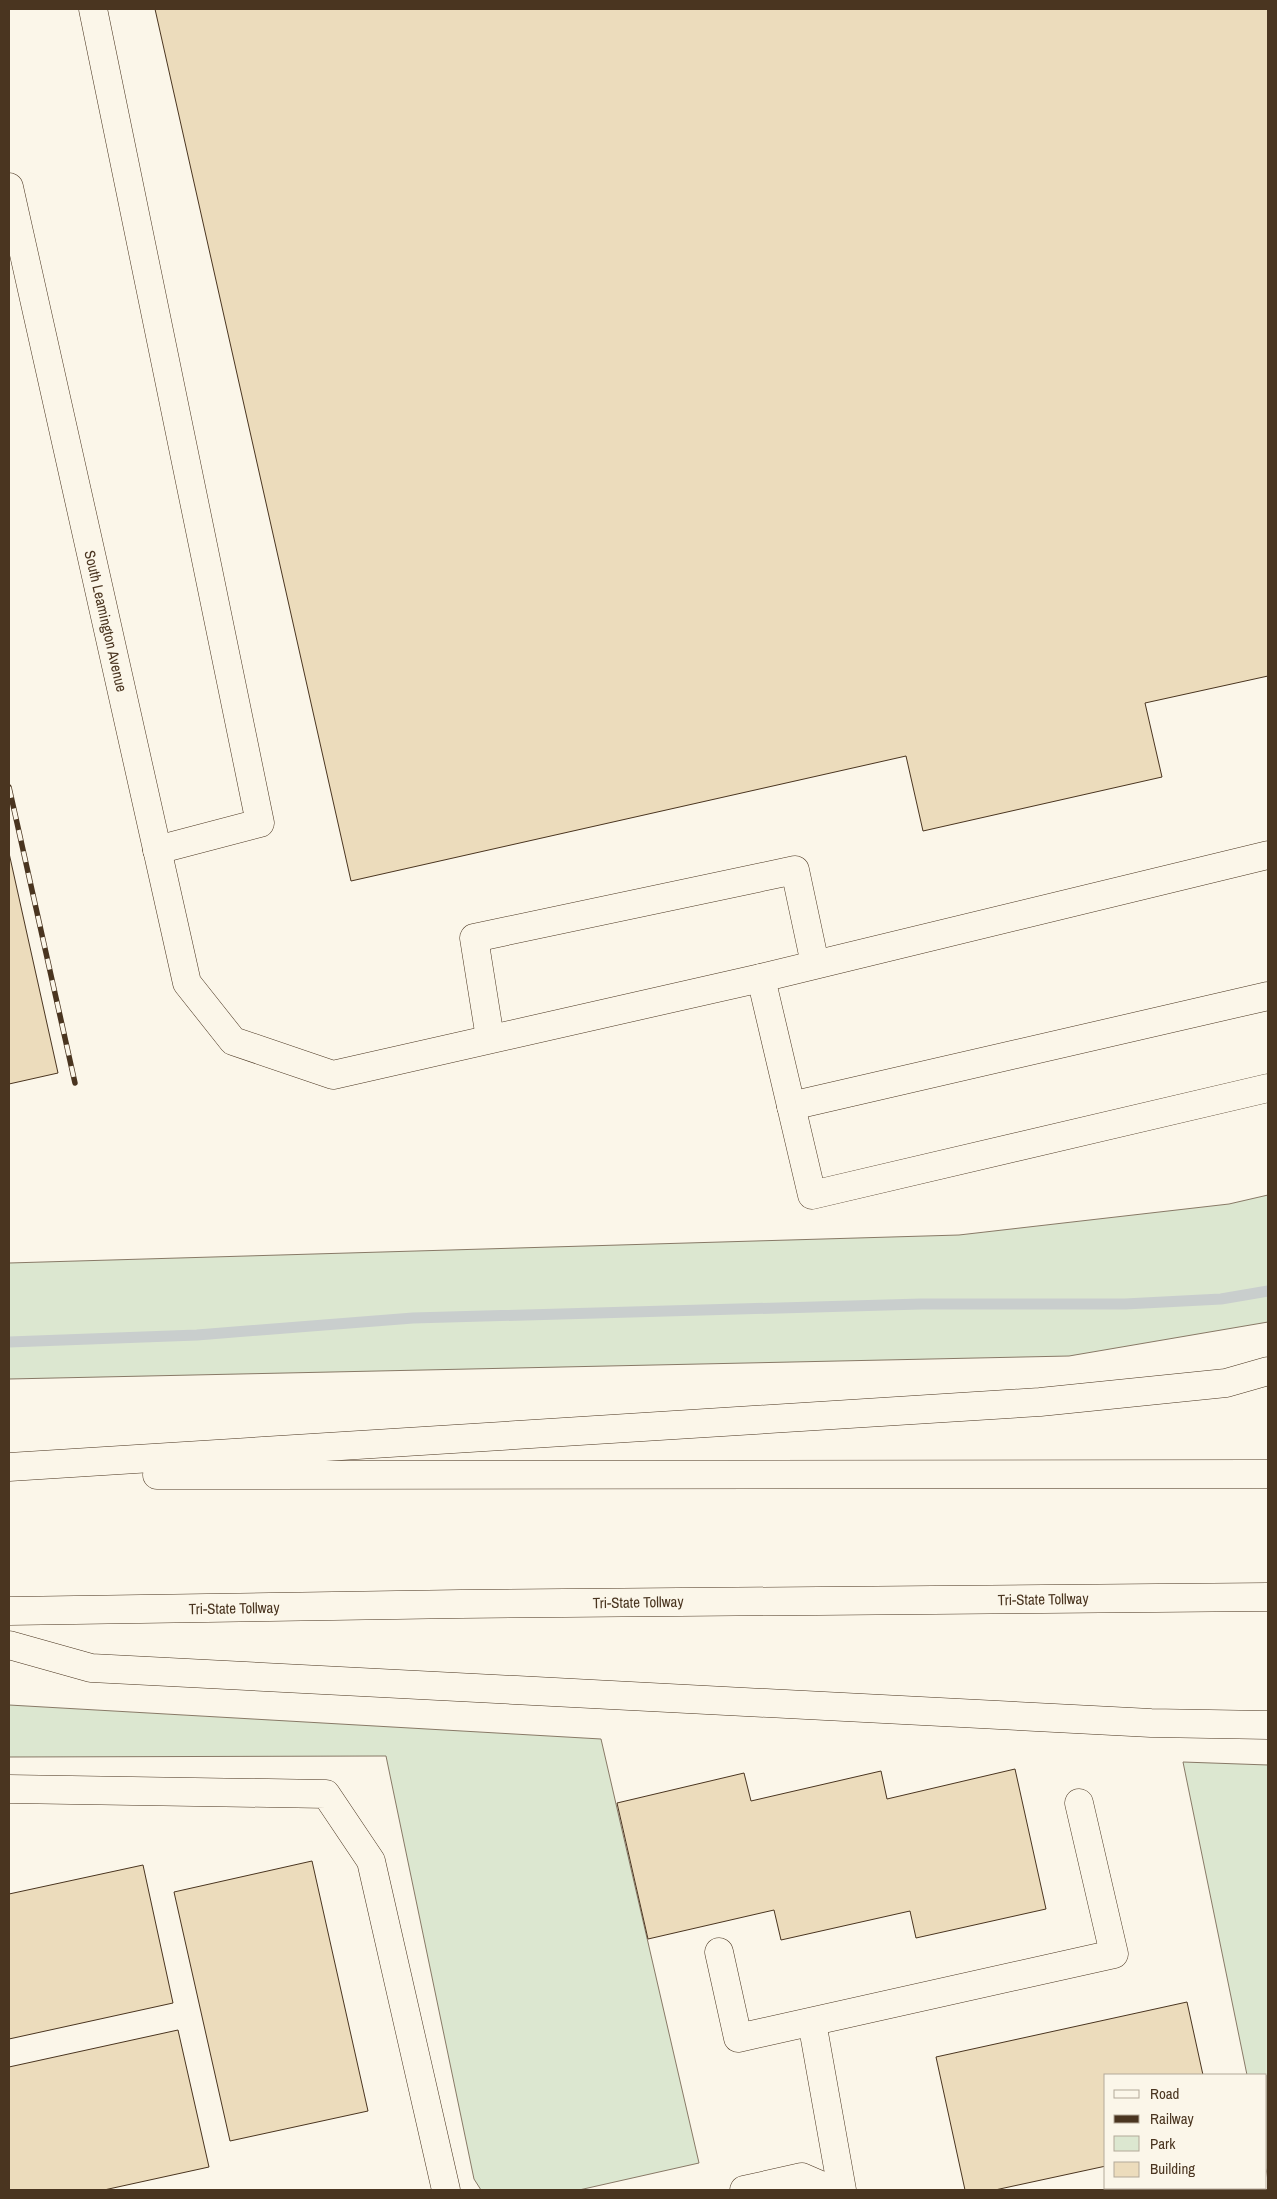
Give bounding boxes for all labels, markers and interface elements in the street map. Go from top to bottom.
street label: South Leamington Avenue [79,548,133,694]
street label: Tri-State Tollway [997,1588,1089,1610]
street label: Tri-State Tollway [592,1591,684,1613]
street label: Tri-State Tollway [188,1597,280,1619]
legend [1104,2074,1267,2189]
text: Road [1150,2083,1179,2104]
text: Railway [1150,2108,1195,2129]
text: Park [1150,2133,1176,2154]
text: Building [1150,2158,1195,2179]

